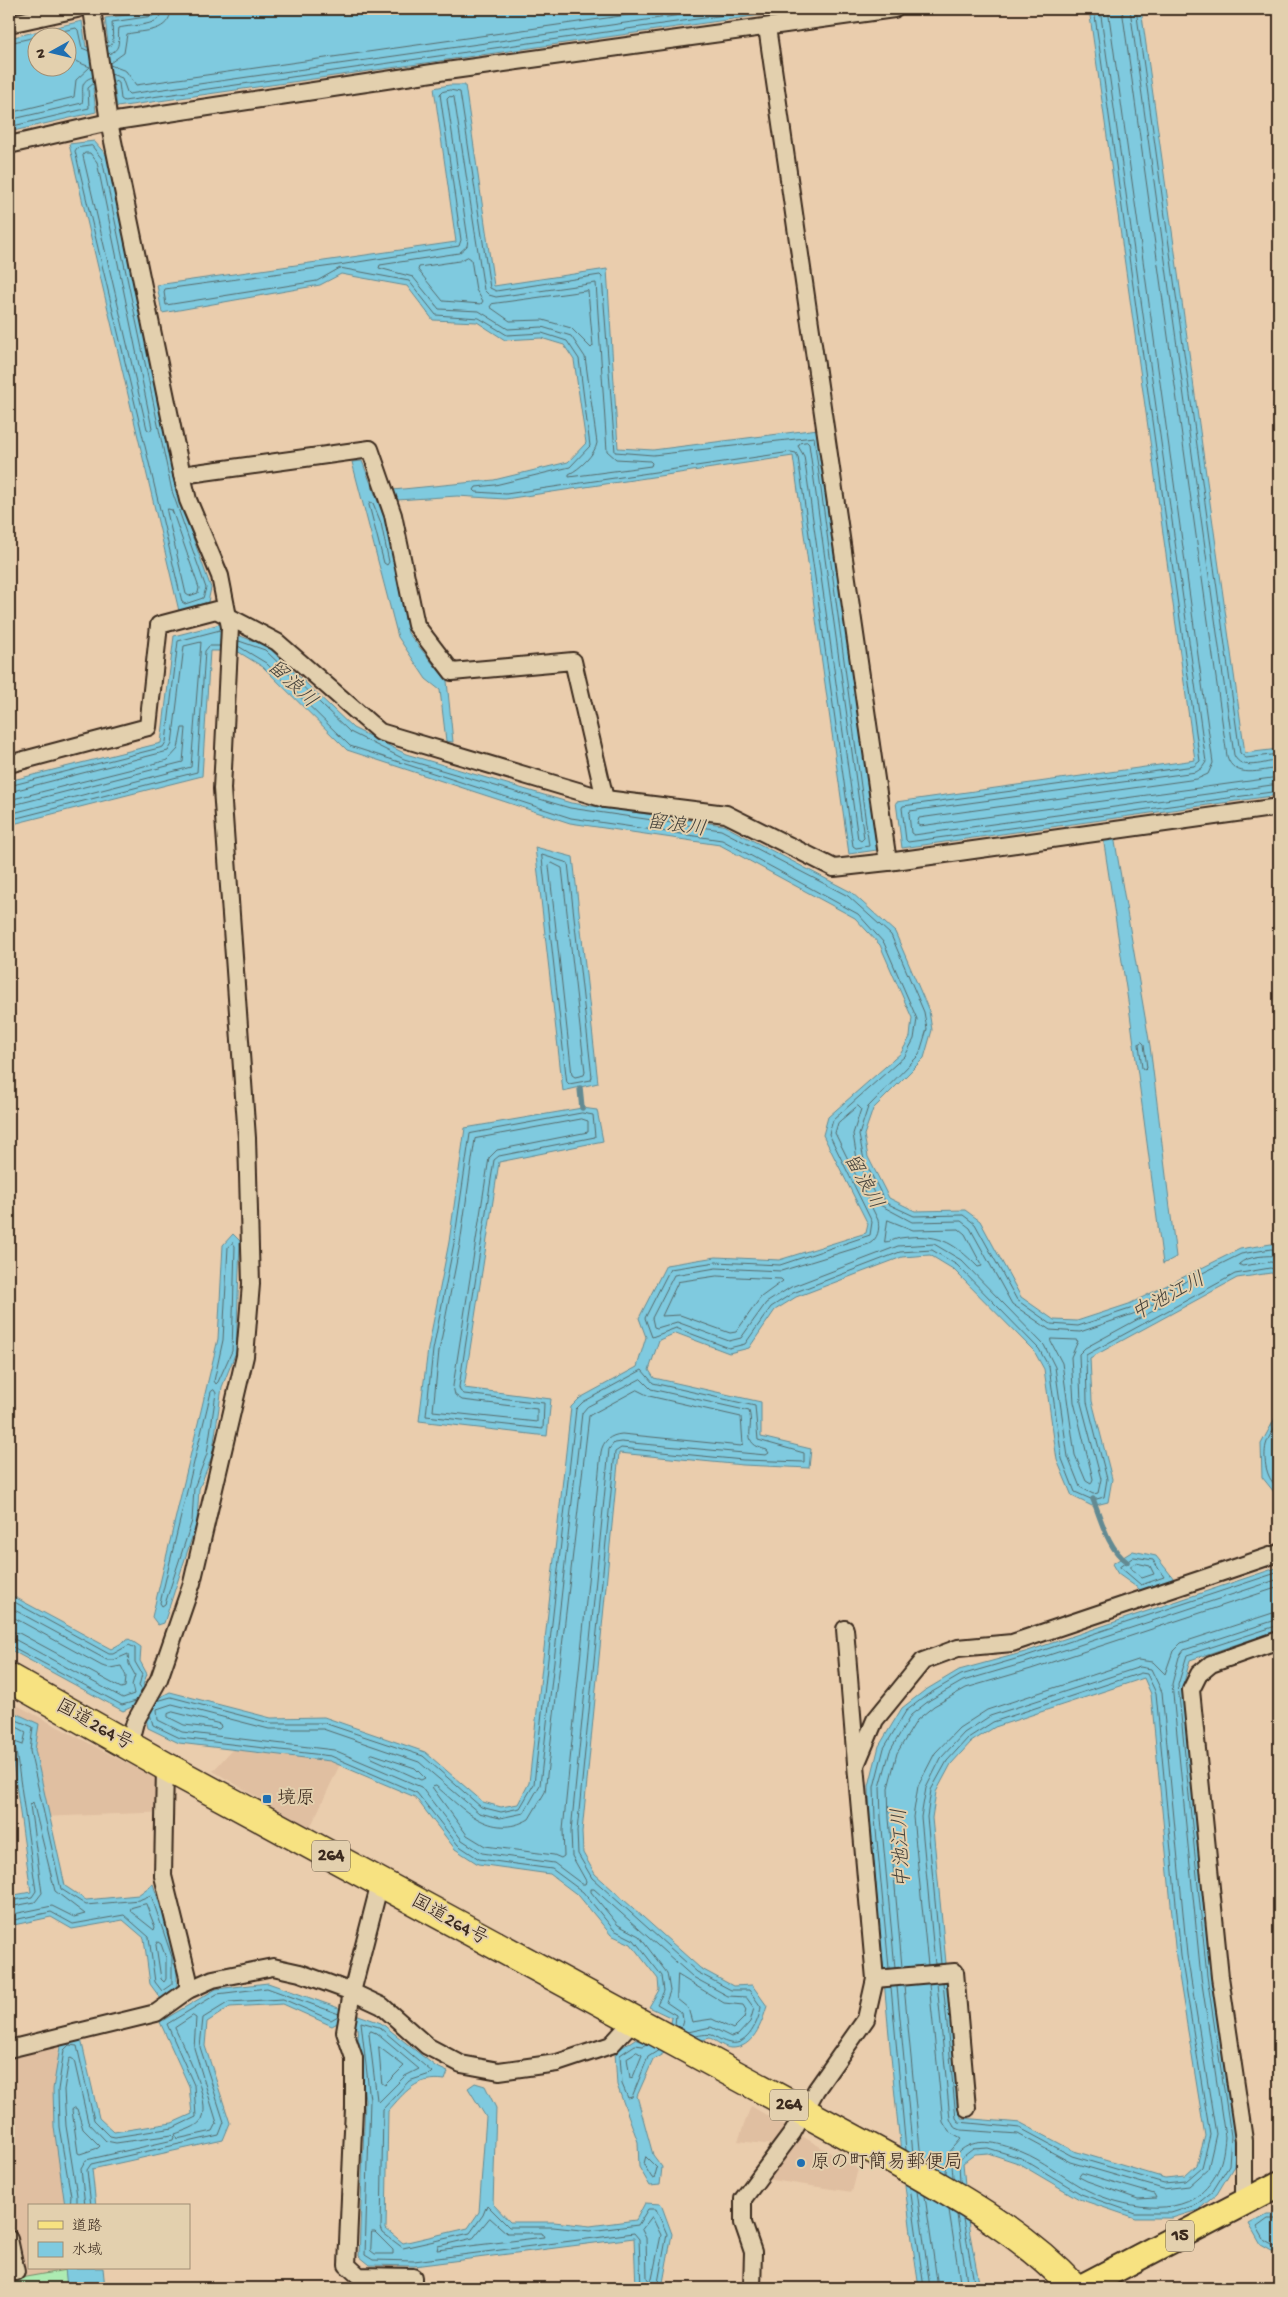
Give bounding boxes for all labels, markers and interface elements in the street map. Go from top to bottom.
north arrow [28,28,78,78]
text: N [33,48,51,59]
water label: 留浪川 [261,655,322,714]
water label: 留浪川 [645,809,708,843]
water label: 留浪川 [837,1149,888,1214]
water label: 中池江川 [1127,1267,1210,1327]
street label: 国道264号 [51,1694,137,1757]
place label: 境原 [277,1787,315,1811]
marker: 境原 [261,1793,273,1805]
water label: 中池江川 [887,1807,917,1889]
road number: 264 [312,1840,350,1872]
street label: 国道264号 [406,1889,492,1952]
road number: 264 [770,2090,808,2120]
place label: 原の町簡易郵便局 [811,2151,963,2175]
marker: 原の町簡易郵便局 [795,2157,807,2169]
legend [28,2204,190,2270]
text: 道路 [72,2218,102,2236]
road number: 15 [1166,2220,1194,2252]
text: 水域 [72,2241,102,2260]

